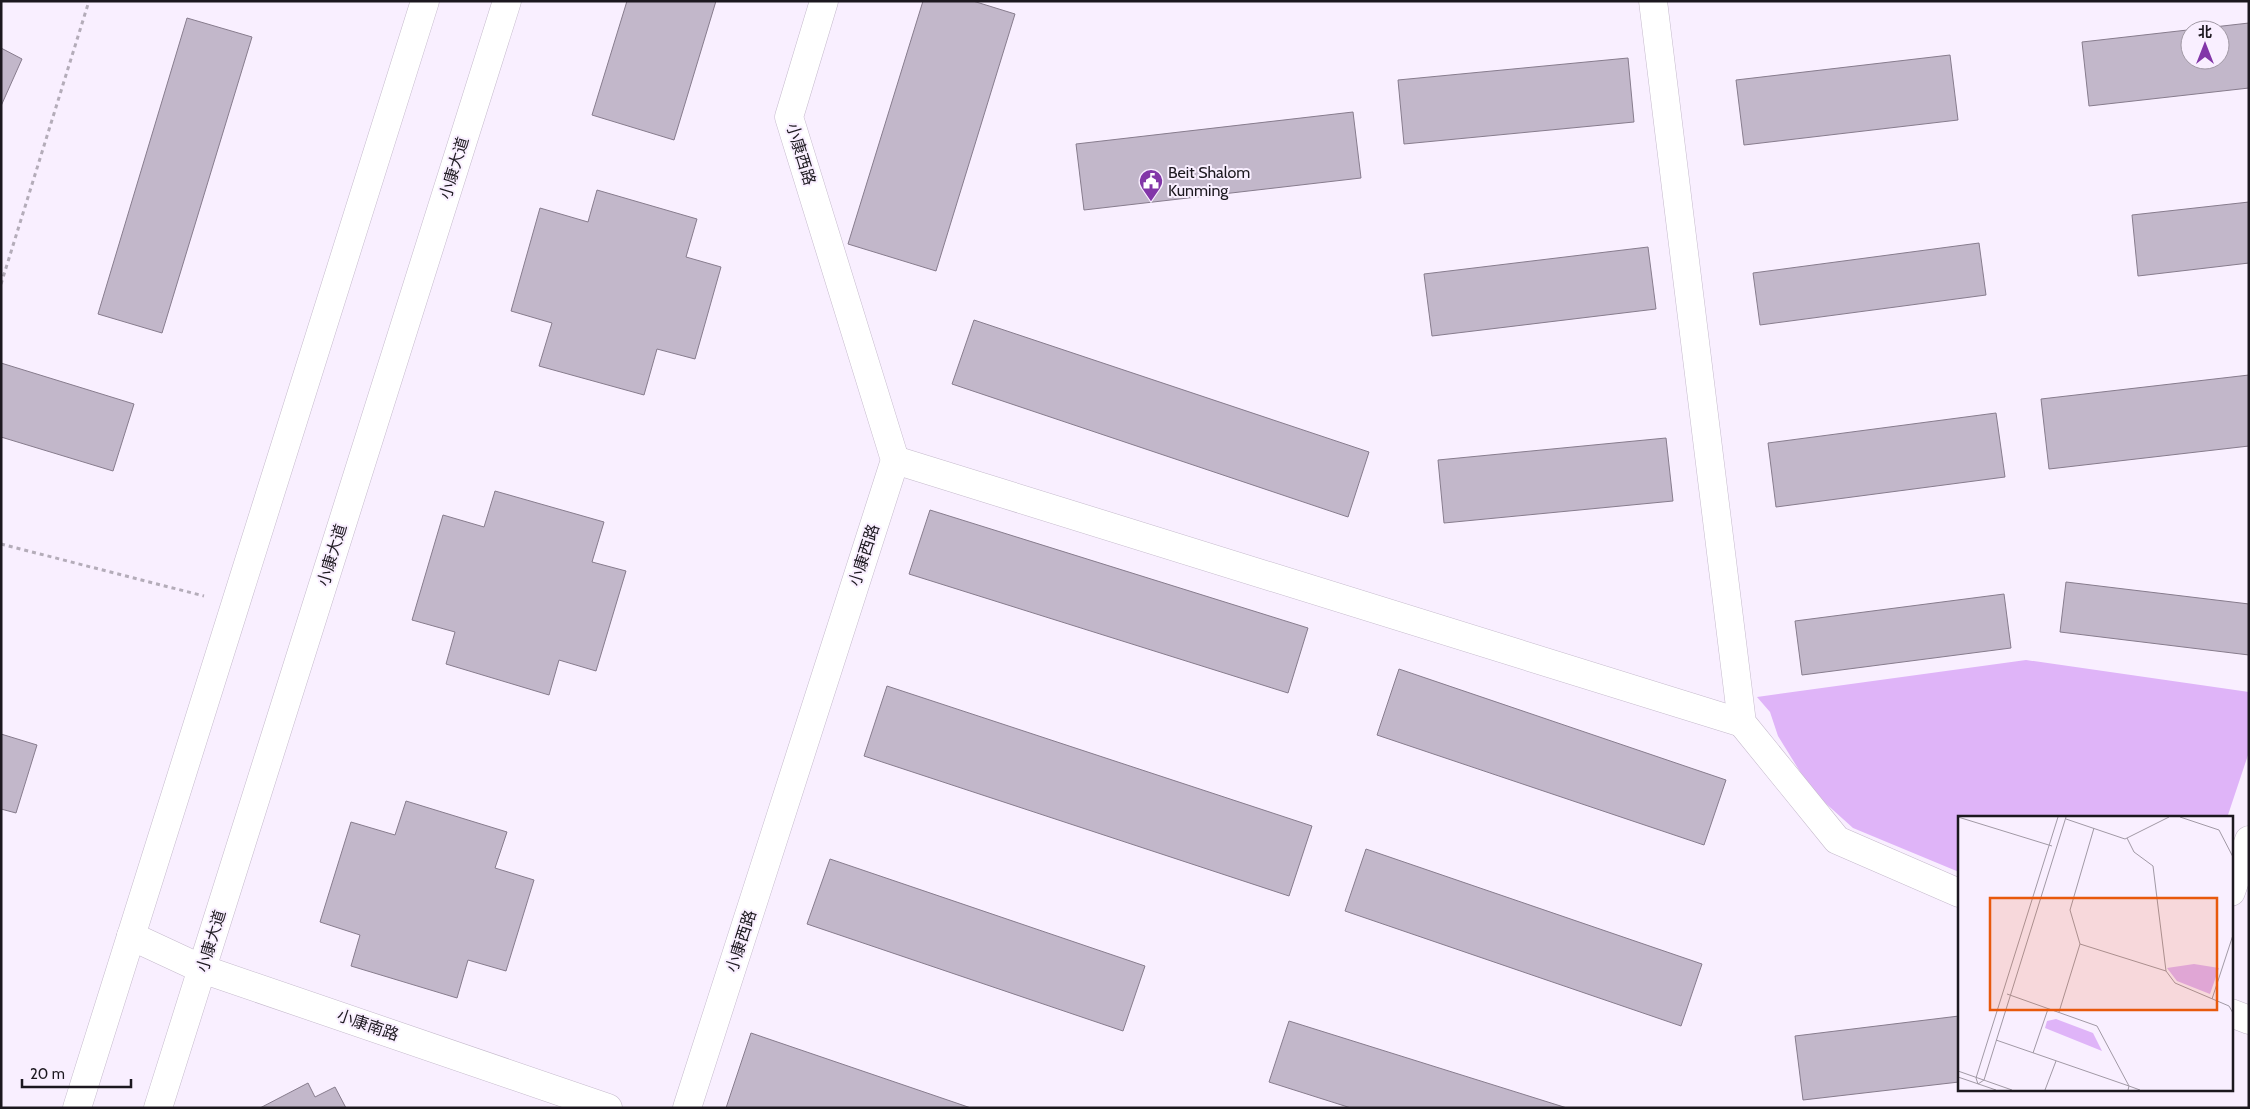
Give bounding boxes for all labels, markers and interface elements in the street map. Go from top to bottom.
north arrow [2180,20,2230,70]
text: 北 [2198,23,2212,41]
street label: 小康西路 [783,121,819,187]
street label: 小康大道 [436,135,472,201]
place label: Beit Shalom Kunming [1168,163,1250,200]
public building icon: Beit Shalom Kunming [1138,168,1164,202]
street label: 小康大道 [314,522,350,588]
street label: 小康西路 [845,522,883,588]
inset map [1958,816,2232,1092]
street label: 小康大道 [193,908,229,974]
street label: 小康西路 [722,908,760,974]
street label: 小康南路 [335,1006,401,1044]
scale bar [22,1056,131,1088]
text: 20 m [30,1065,65,1083]

